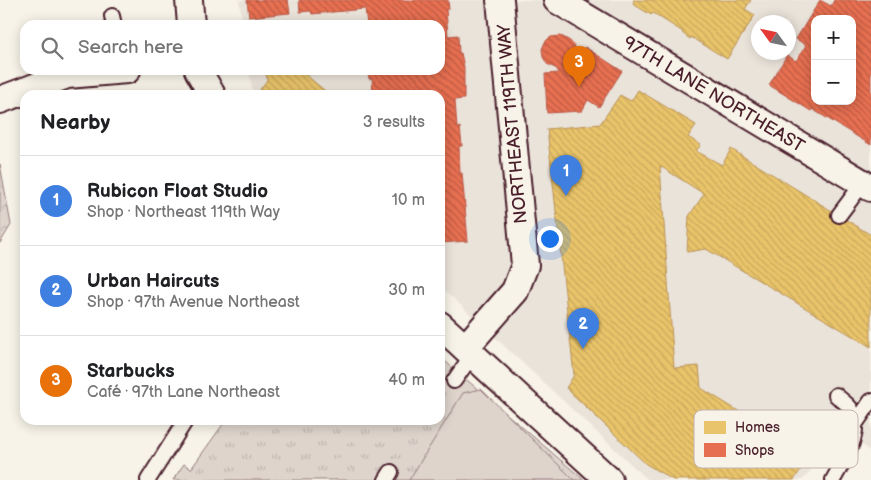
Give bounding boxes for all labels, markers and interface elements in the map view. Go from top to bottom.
north arrow [751,15,796,60]
map controls [811,15,856,105]
button: + [811,15,856,60]
search box [20,20,445,75]
street label: NORTHEAST 119TH WAY [493,23,532,225]
street label: 97TH LANE NORTHEAST [619,32,808,157]
icon: search [38,34,66,62]
text: Search here [78,36,183,59]
pin: 3 [563,46,595,87]
button: − [811,60,856,105]
text: Nearby [40,110,110,135]
text: 3 results [363,113,425,132]
pin: 1 [550,155,582,196]
text: Rubicon Float Studio [87,180,268,203]
text: 1 [53,191,59,210]
text: 10 m [392,191,425,210]
text: Shop · Northeast 119th Way [87,203,280,222]
your location [537,226,563,252]
text: Urban Haircuts [87,270,219,293]
text: 2 [51,281,61,300]
text: 30 m [388,281,425,300]
text: Shop · 97th Avenue Northeast [87,293,300,312]
pin: 2 [567,308,599,349]
text: Starbucks [87,360,175,383]
text: 3 [51,371,61,390]
text: 40 m [388,371,425,390]
text: Café · 97th Lane Northeast [87,383,280,402]
legend [694,410,858,468]
text: Homes [735,419,780,436]
text: Shops [735,442,774,459]

